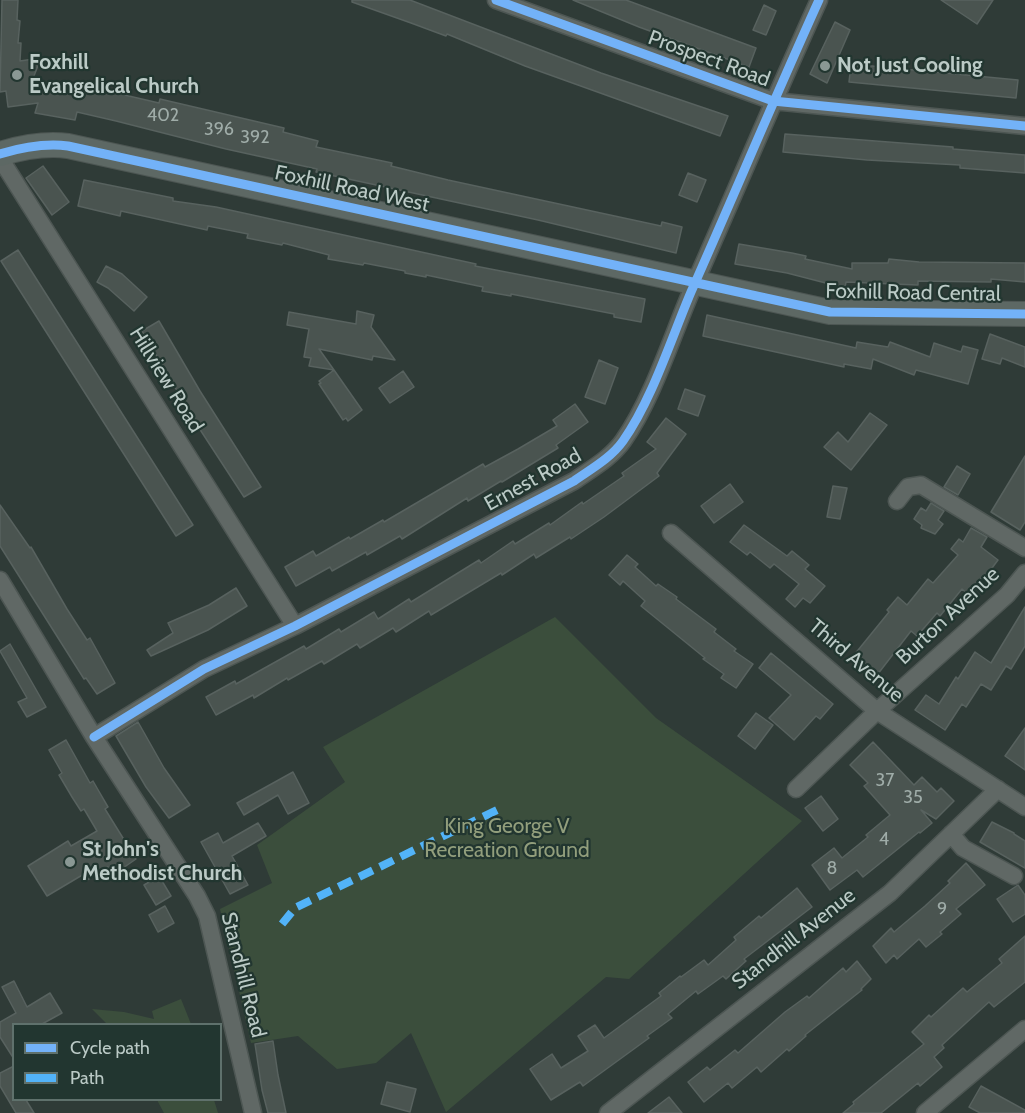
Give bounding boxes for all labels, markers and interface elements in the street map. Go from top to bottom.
street label: Prospect Road [645,25,773,93]
place label: Foxhill Evangelical Church [29,50,199,100]
place label: Not Just Cooling [837,53,983,79]
marker: Not Just Cooling [818,59,832,73]
marker: Foxhill Evangelical Church [10,68,24,82]
house number: 402 [147,105,179,127]
house number: 396 [204,119,234,141]
house number: 392 [240,127,270,149]
street label: Foxhill Road West [272,160,432,218]
street label: Foxhill Road Central [825,279,1001,307]
street label: Hillview Road [124,322,208,438]
street label: Ernest Road [480,443,586,517]
street label: Burton Avenue [891,562,1005,670]
street label: Third Avenue [803,614,909,708]
house number: 37 [876,770,894,792]
house number: 35 [903,787,923,809]
park label: King George V Recreation Ground [424,814,590,864]
house number: 4 [879,829,889,851]
place label: St John's Methodist Church [82,837,242,887]
marker: St John's Methodist Church [63,855,77,869]
house number: 8 [827,858,837,880]
street label: Standhill Avenue [727,883,861,995]
house number: 9 [937,899,947,921]
street label: Standhill Road [215,910,271,1040]
legend [12,1023,222,1101]
text: Cycle path [70,1037,150,1059]
text: Path [70,1067,104,1089]

